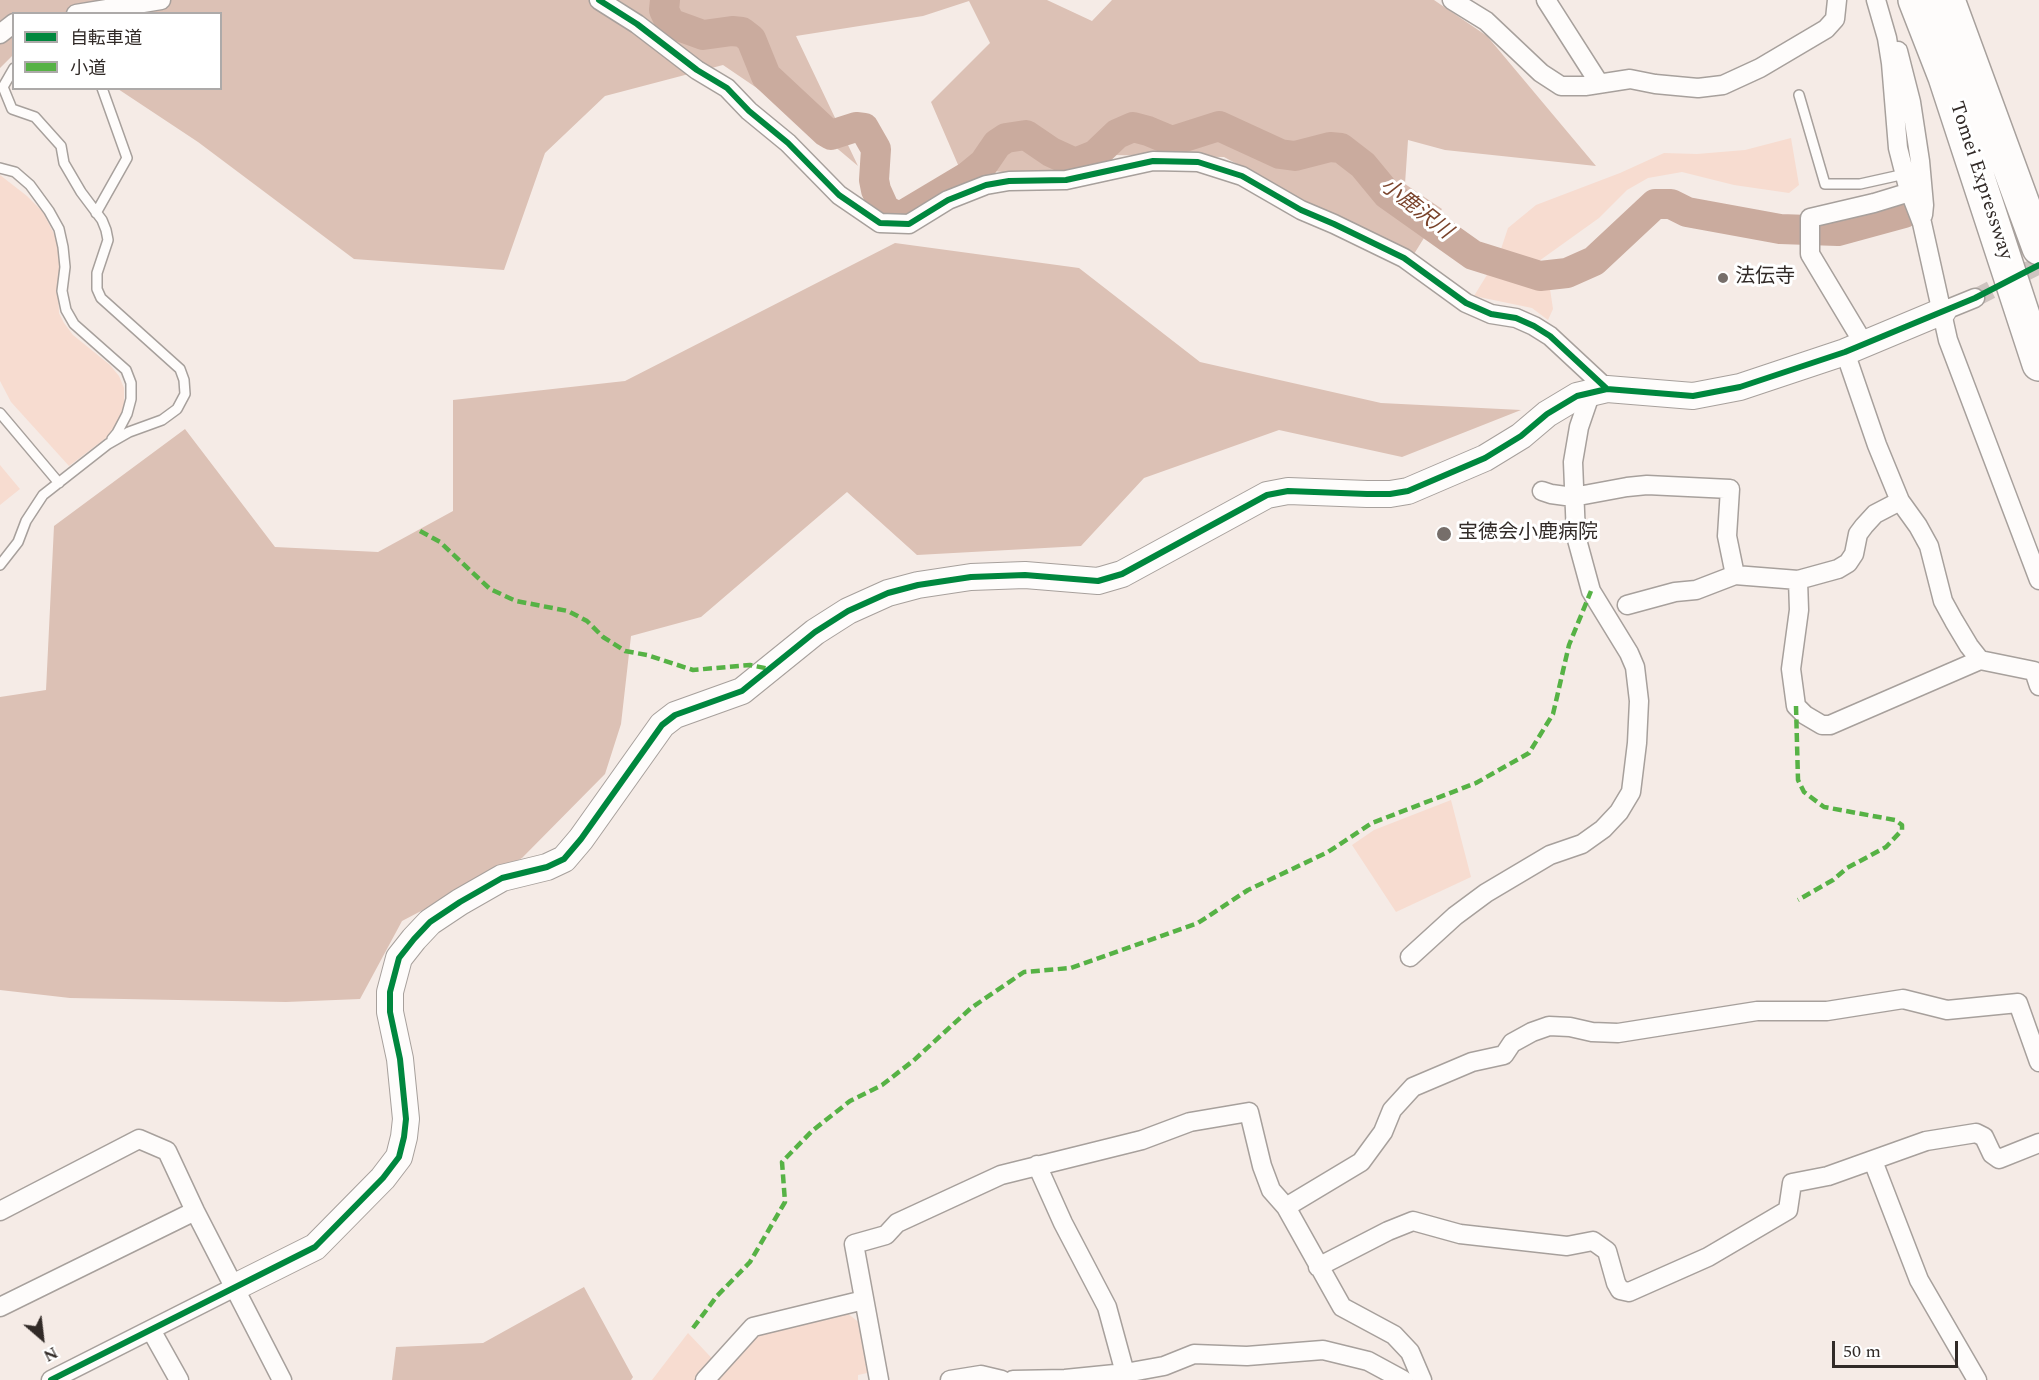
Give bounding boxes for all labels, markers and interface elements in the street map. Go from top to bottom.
legend [12,12,222,90]
text: 自転車道 [70,25,142,52]
text: 小道 [70,55,106,82]
street label: Tomei Expressway [1943,99,2017,263]
water label: 小鹿沢川 [1374,174,1456,246]
place label: 法伝寺 [1735,266,1795,290]
marker: 法伝寺 [1716,271,1730,285]
place label: 宝徳会小鹿病院 [1458,522,1598,546]
marker: 宝徳会小鹿病院 [1435,525,1453,543]
north arrow [12,1308,72,1368]
scale bar [1835,1329,1961,1367]
text: 50 m [1843,1338,1881,1365]
text: N [39,1340,62,1368]

